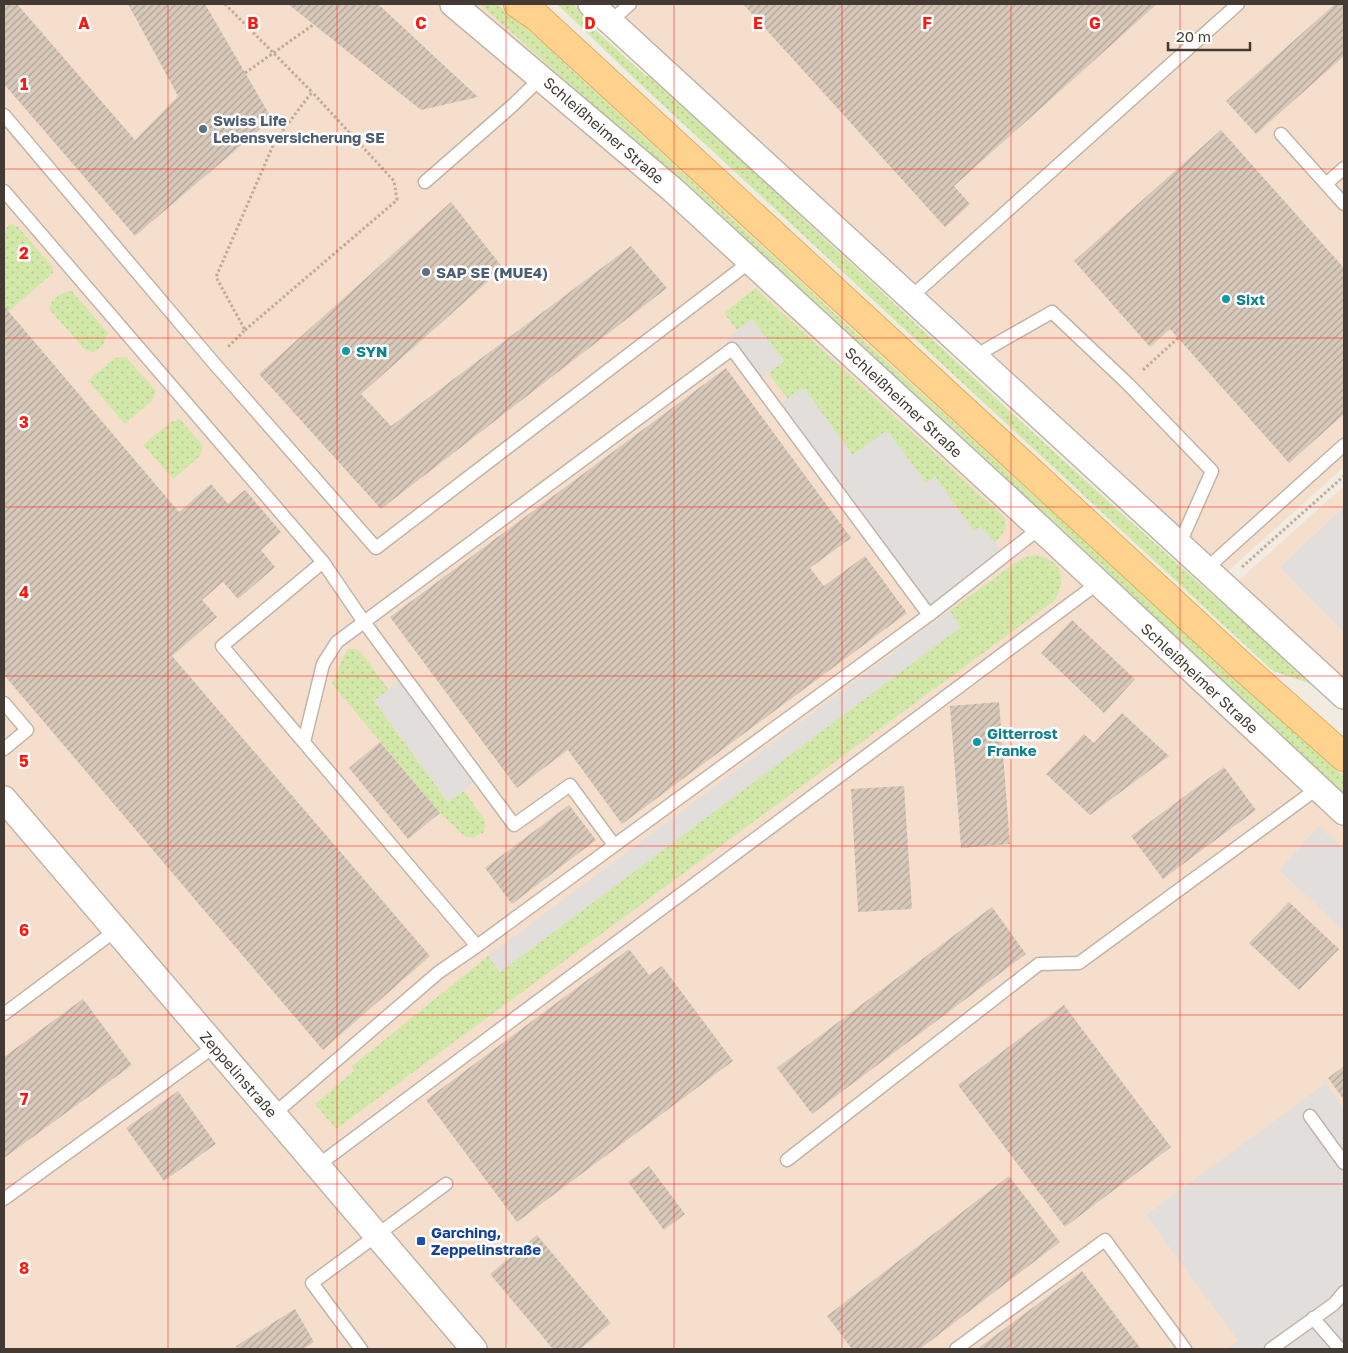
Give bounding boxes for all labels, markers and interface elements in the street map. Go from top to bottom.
text: A [78,13,90,33]
text: B [247,13,259,33]
text: C [415,13,427,33]
text: D [584,13,596,33]
text: E [753,13,763,33]
text: F [922,13,932,33]
text: G [1089,13,1101,33]
scale bar [1168,20,1250,52]
text: 20 m [1176,27,1211,45]
street label: Schleißheimer Straße [540,73,668,187]
text: 1 [20,74,28,94]
place label: Swiss Life Lebensversicherung SE [213,111,385,146]
marker: Swiss Life Lebensversicherung SE [197,123,209,135]
text: 2 [19,243,29,263]
place label: SAP SE (MUE4) [436,263,548,281]
marker: SAP SE (MUE4) [420,266,432,278]
place label: Sixt [1236,290,1265,308]
marker: Sixt [1220,293,1232,305]
place label: SYN [356,342,388,360]
street label: Schleißheimer Straße [842,343,966,461]
marker: SYN [340,345,352,357]
text: 3 [19,412,29,432]
text: 4 [19,582,29,602]
street label: Schleißheimer Straße [1138,619,1262,737]
place label: Gitterrost Franke [987,724,1058,759]
marker: Gitterrost Franke [971,736,983,748]
text: 5 [19,751,29,771]
text: 6 [19,920,29,940]
street label: Zeppelinstraße [197,1027,281,1121]
text: 7 [20,1089,29,1109]
place label: Garching, Zeppelinstraße [431,1223,541,1258]
marker: Garching, Zeppelinstraße [415,1235,427,1247]
text: 8 [19,1258,29,1278]

